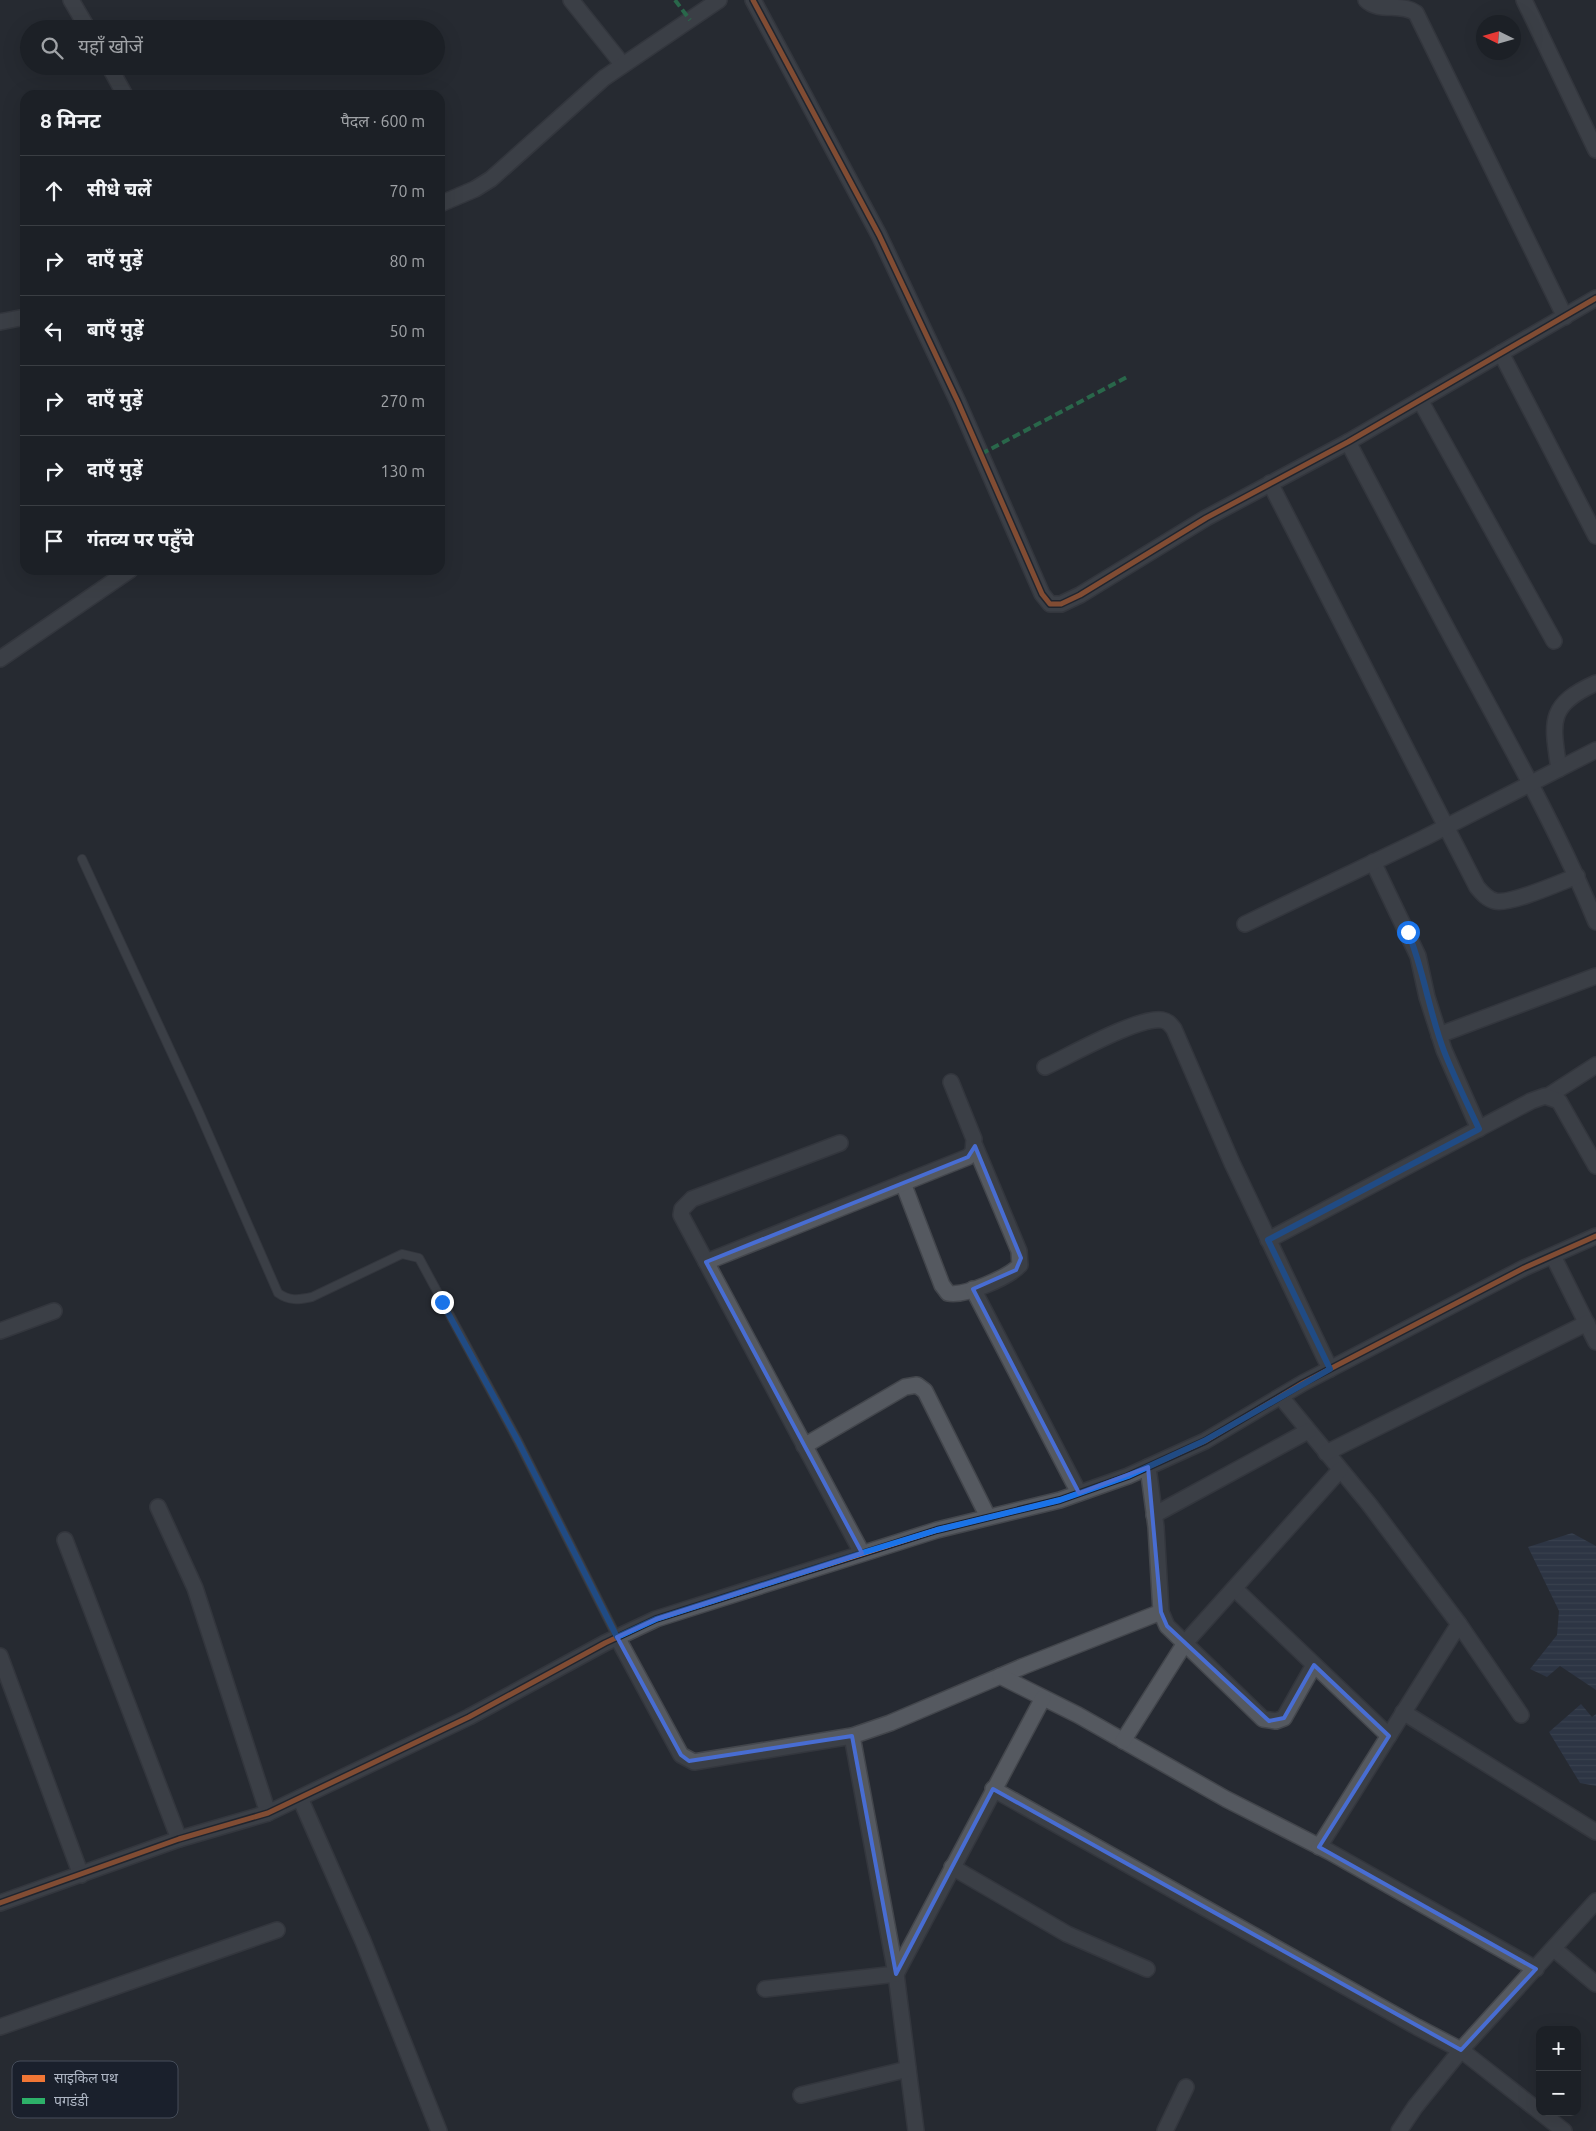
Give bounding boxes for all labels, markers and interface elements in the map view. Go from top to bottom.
north arrow [1476,15,1521,60]
search box [20,20,445,75]
icon: search [38,34,66,62]
text: यहाँ खोजें [78,35,143,57]
text: 8 मिनट [40,108,101,132]
text: पैदल · 600 m [341,112,425,130]
icon: ahead [40,177,68,205]
text: सीधे चलें [87,178,151,200]
text: 70 m [389,182,425,200]
icon: right [40,247,68,275]
text: दाएँ मुड़ें [87,248,143,270]
text: 80 m [389,252,425,270]
icon: left [40,317,68,345]
text: बाएँ मुड़ें [87,318,144,340]
text: 50 m [389,322,425,340]
icon: right [40,387,68,415]
text: दाएँ मुड़ें [87,388,143,410]
text: 270 m [380,392,425,410]
icon: right [40,457,68,485]
text: दाएँ मुड़ें [87,458,143,480]
text: 130 m [380,462,425,480]
icon: arrive [40,527,68,555]
text: गंतव्य पर पहुँचे [87,528,194,550]
route start [1397,921,1420,944]
route end [431,1291,454,1314]
map controls [1536,2026,1581,2116]
button: + [1536,2026,1581,2071]
legend [12,2061,178,2118]
text: साइकिल पथ [54,2070,119,2086]
button: − [1536,2071,1581,2116]
text: पगडंडी [54,2093,89,2109]

